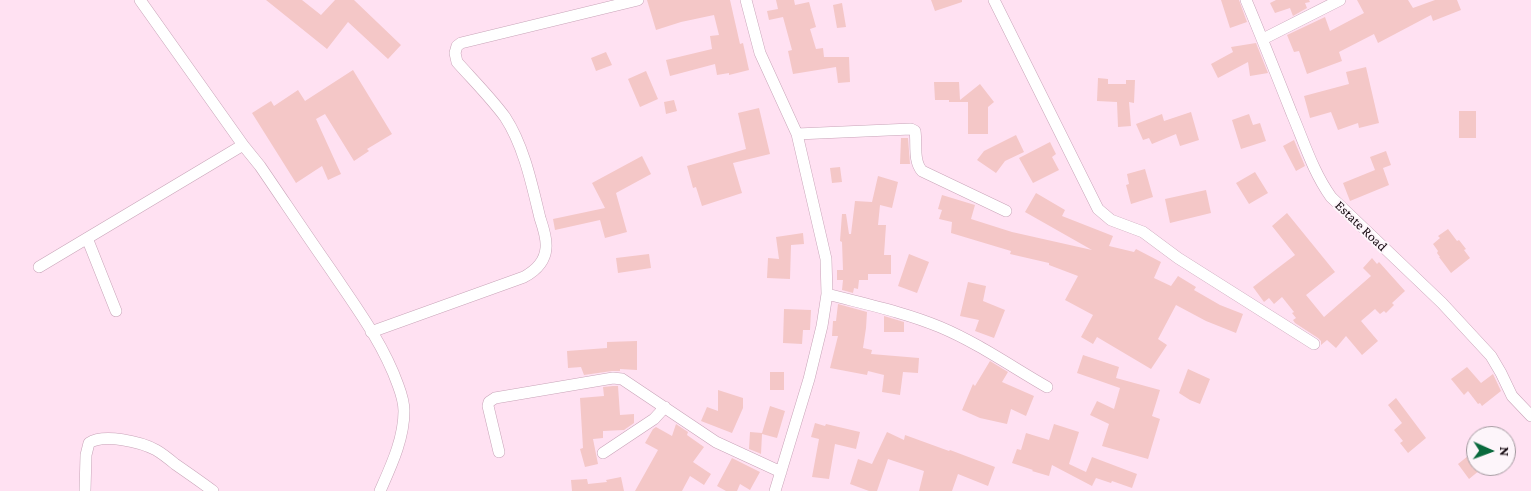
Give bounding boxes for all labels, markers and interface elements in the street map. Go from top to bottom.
street label: Estate Road [1331,197,1391,255]
north arrow [1466,426,1516,476]
text: N [1497,446,1513,457]

